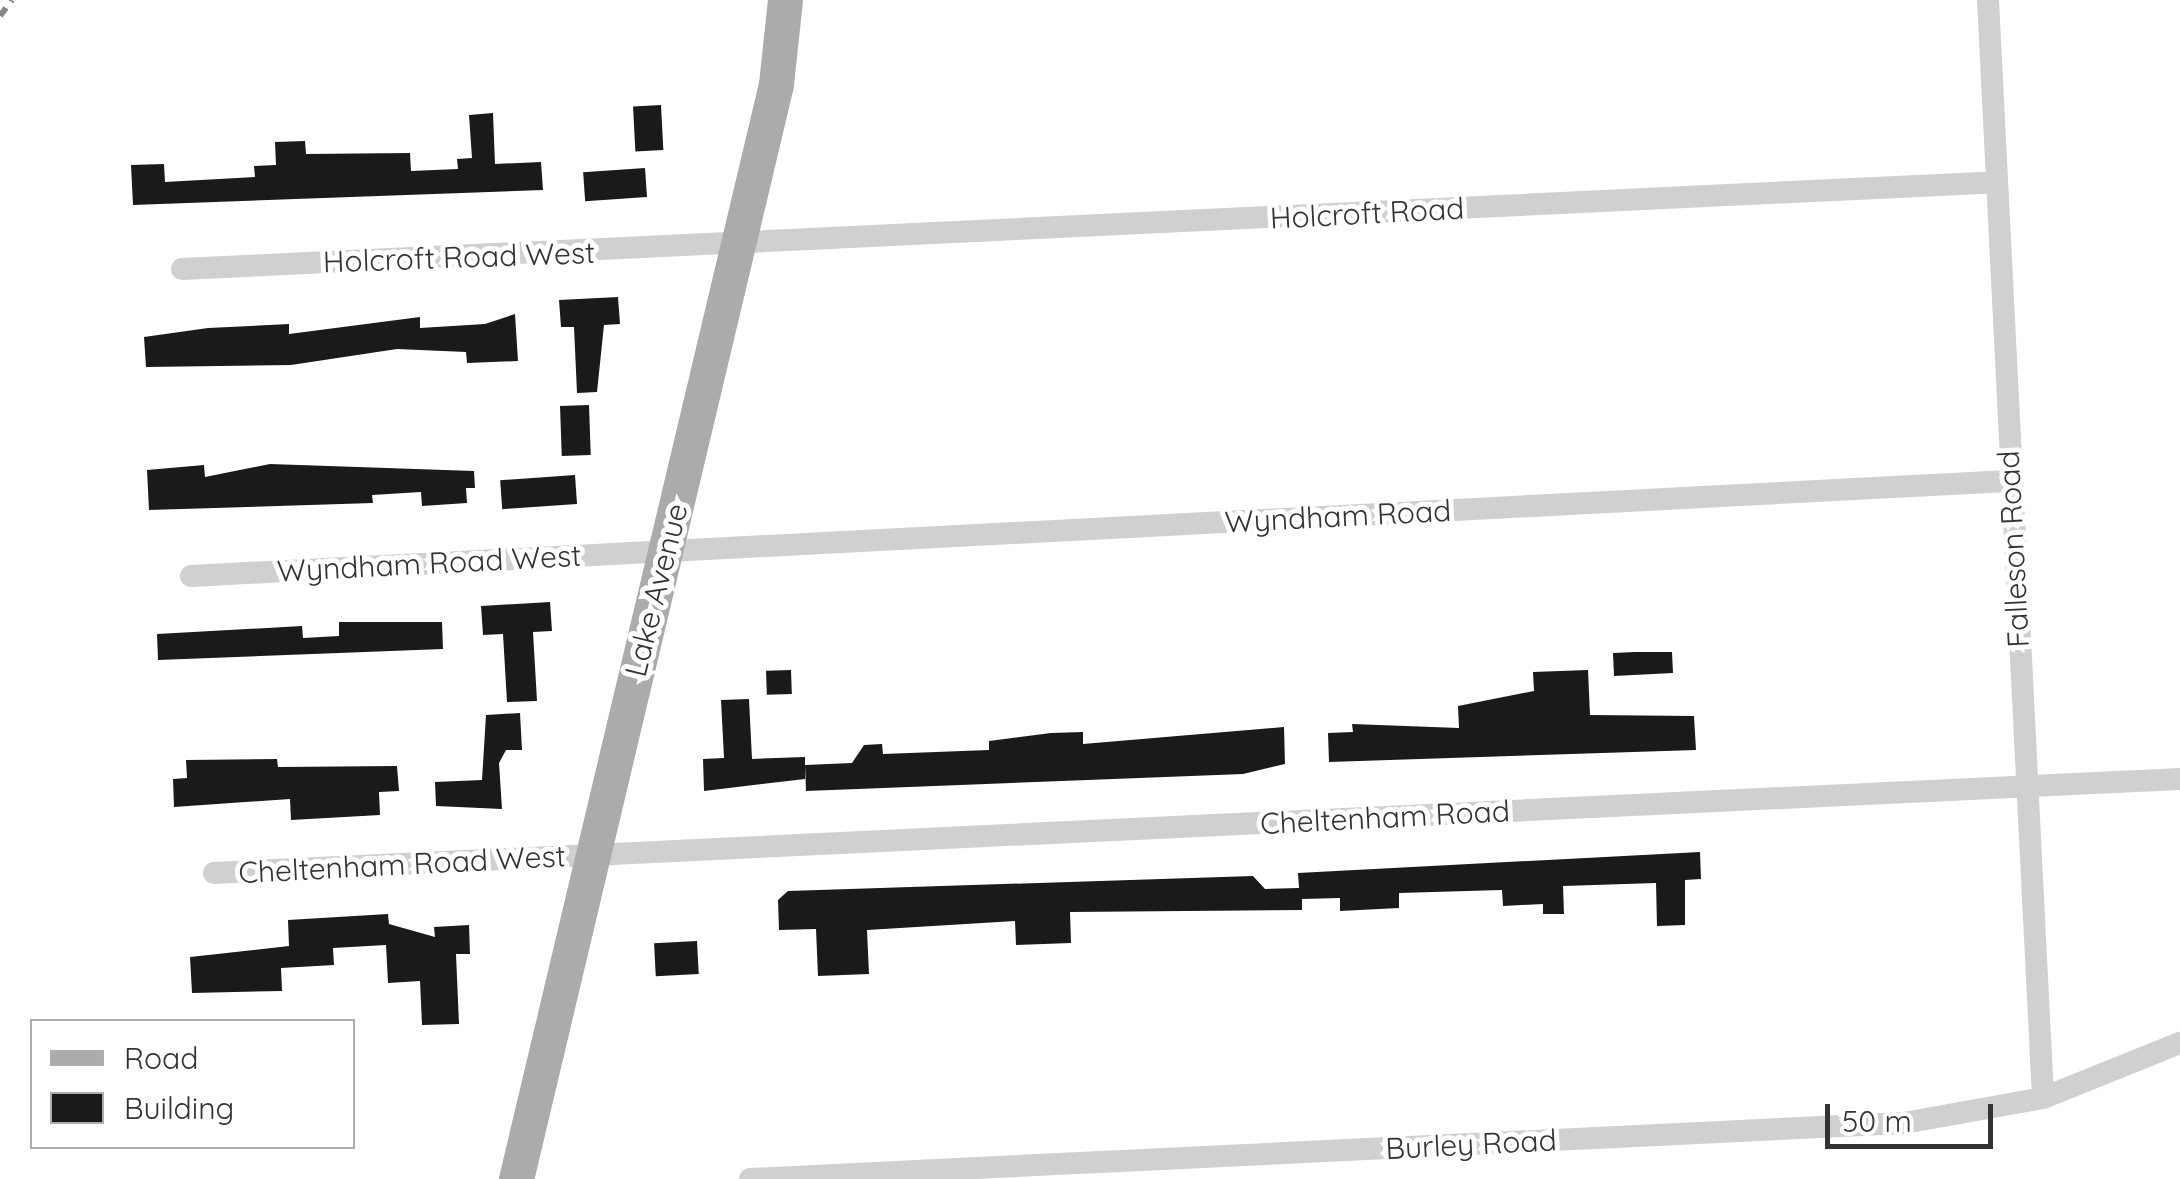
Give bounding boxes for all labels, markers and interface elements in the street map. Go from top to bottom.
street label: Holcroft Road [1269,190,1465,236]
street label: Holcroft Road West [322,234,596,280]
street label: Falleson Road [1990,450,2036,648]
street label: Wyndham Road [1224,492,1452,540]
street label: Lake Avenue [617,500,695,680]
street label: Wyndham Road West [276,537,582,589]
street label: Cheltenham Road [1259,792,1511,842]
street label: Cheltenham Road West [237,837,567,891]
legend [30,1019,355,1149]
text: Road [124,1039,198,1077]
scale bar [1830,1084,1998,1146]
text: Building [124,1089,234,1127]
text: 50 m [1842,1102,1912,1140]
street label: Burley Road [1385,1122,1557,1166]

